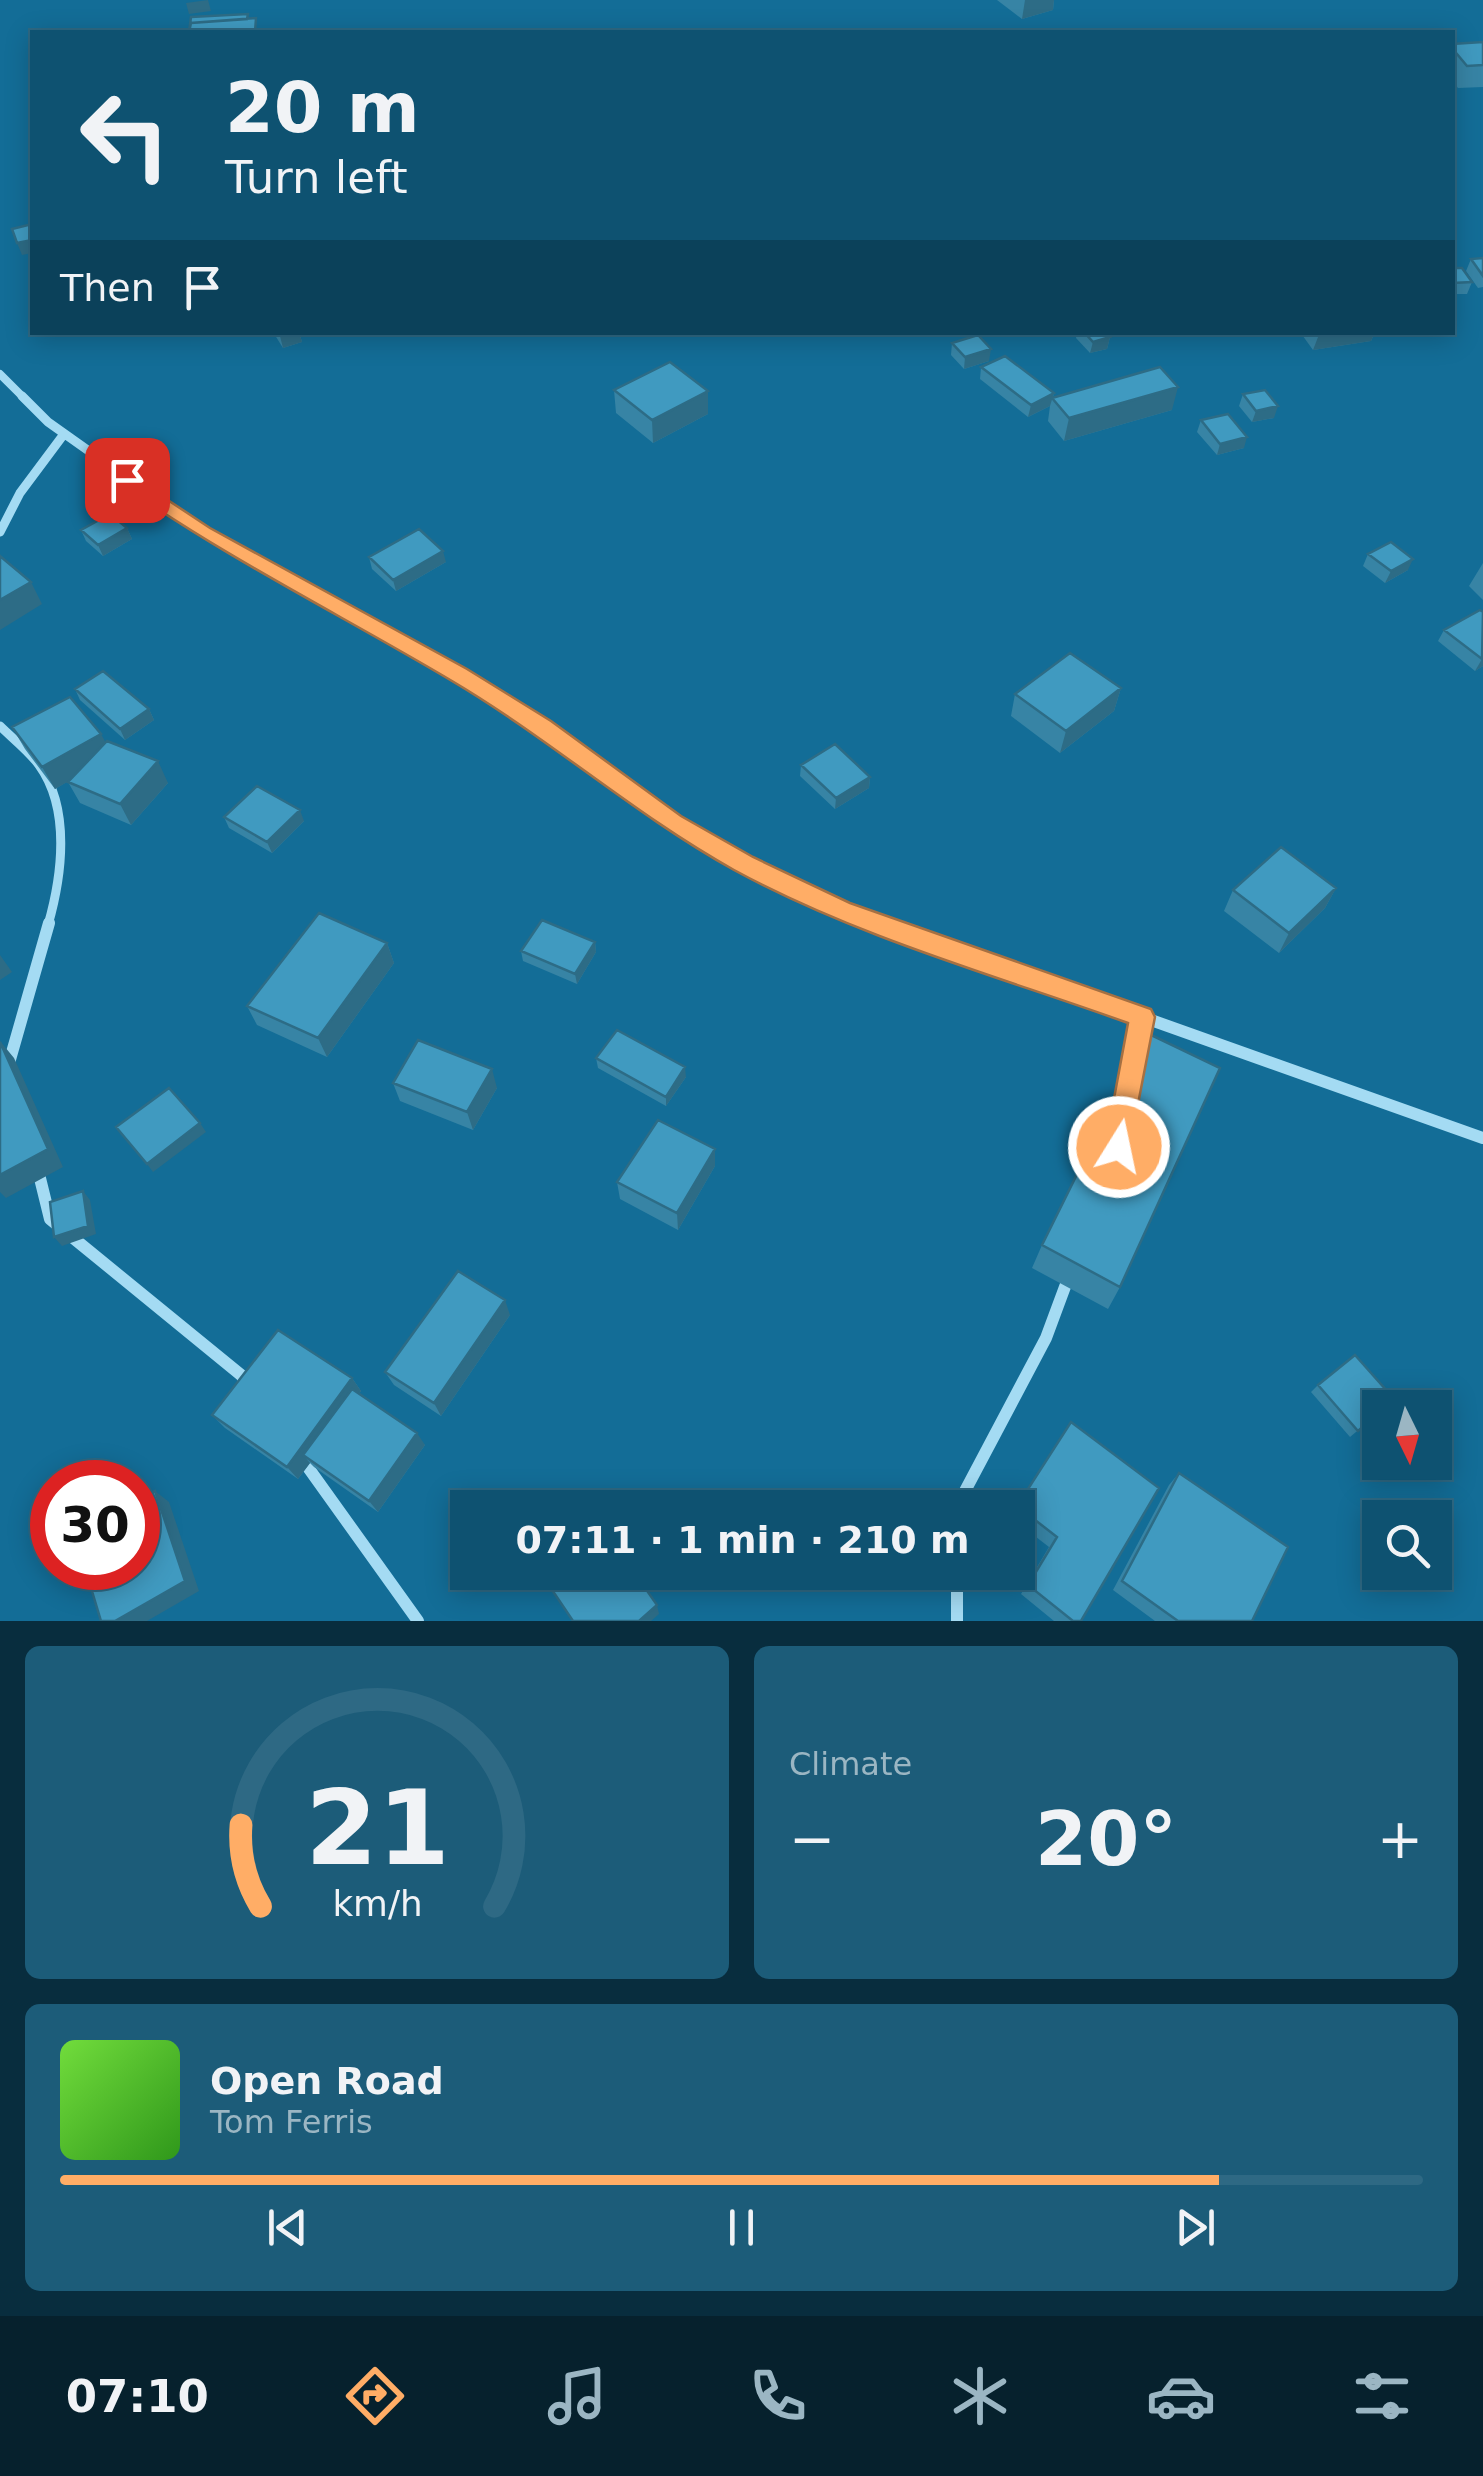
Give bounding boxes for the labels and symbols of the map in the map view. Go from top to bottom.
pin [85,438,170,523]
position arrow [1067,1095,1171,1199]
north arrow [1362,1390,1452,1480]
speed limit sign: 30 [30,1460,160,1590]

